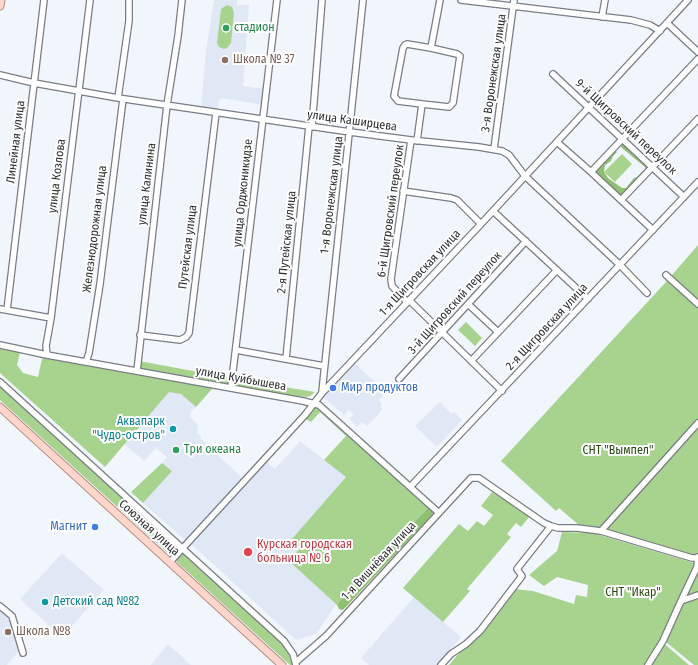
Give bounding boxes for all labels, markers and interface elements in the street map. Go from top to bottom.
street label: 3-я Воронежская улица [479,13,509,133]
place label: стадион [234,21,275,35]
marker: стадион [221,23,231,33]
place label: Школа № 37 [233,53,295,67]
marker: Школа № 37 [220,55,230,65]
street label: 9-й Щигровский переулок [572,76,680,178]
street label: Линейная улица [4,100,28,184]
street label: улица Каширцева [306,108,398,134]
street label: 1-я Воронежская улица [318,135,346,255]
street label: улица Козлова [45,138,69,214]
street label: улица Орджоникидзе [230,138,256,248]
street label: улица Калинина [135,142,159,226]
street label: 6-й Щигровский переулок [375,144,407,278]
street label: Железнодорожная улица [80,165,110,293]
street label: 2-я Путейская улица [274,190,300,294]
street label: Путейская улица [176,204,200,290]
street label: 1-я Щигровская улица [376,227,464,319]
street label: 3-й Щигровский переулок [405,249,505,357]
street label: 2-я Щигровская улица [503,281,591,373]
street label: улица Куйбышева [195,364,287,394]
place label: Мир продуктов [341,381,418,395]
marker: Мир продуктов [328,383,338,393]
place label: Аквапарк "Чудо-остров" [92,415,165,443]
marker: Аквапарк "Чудо-остров" [168,424,178,434]
place label: Три океана [184,443,241,457]
park label: СНТ "Вымпел" [583,444,653,458]
marker: Три океана [171,445,181,455]
street label: Союзная улица [116,497,182,559]
street label: 1-я Вишнёвая улица [339,519,419,603]
place label: Магнит [50,520,87,534]
marker: Магнит [90,522,100,532]
place label: Курская городская больница № 6 [257,538,352,566]
marker: Курская городская больница № 6 [242,546,254,558]
park label: СНТ "Икар" [605,586,661,600]
place label: Детский сад №82 [53,595,139,609]
marker: Детский сад №82 [40,597,50,607]
place label: Школа №8 [16,625,71,639]
marker: Школа №8 [3,627,13,637]

